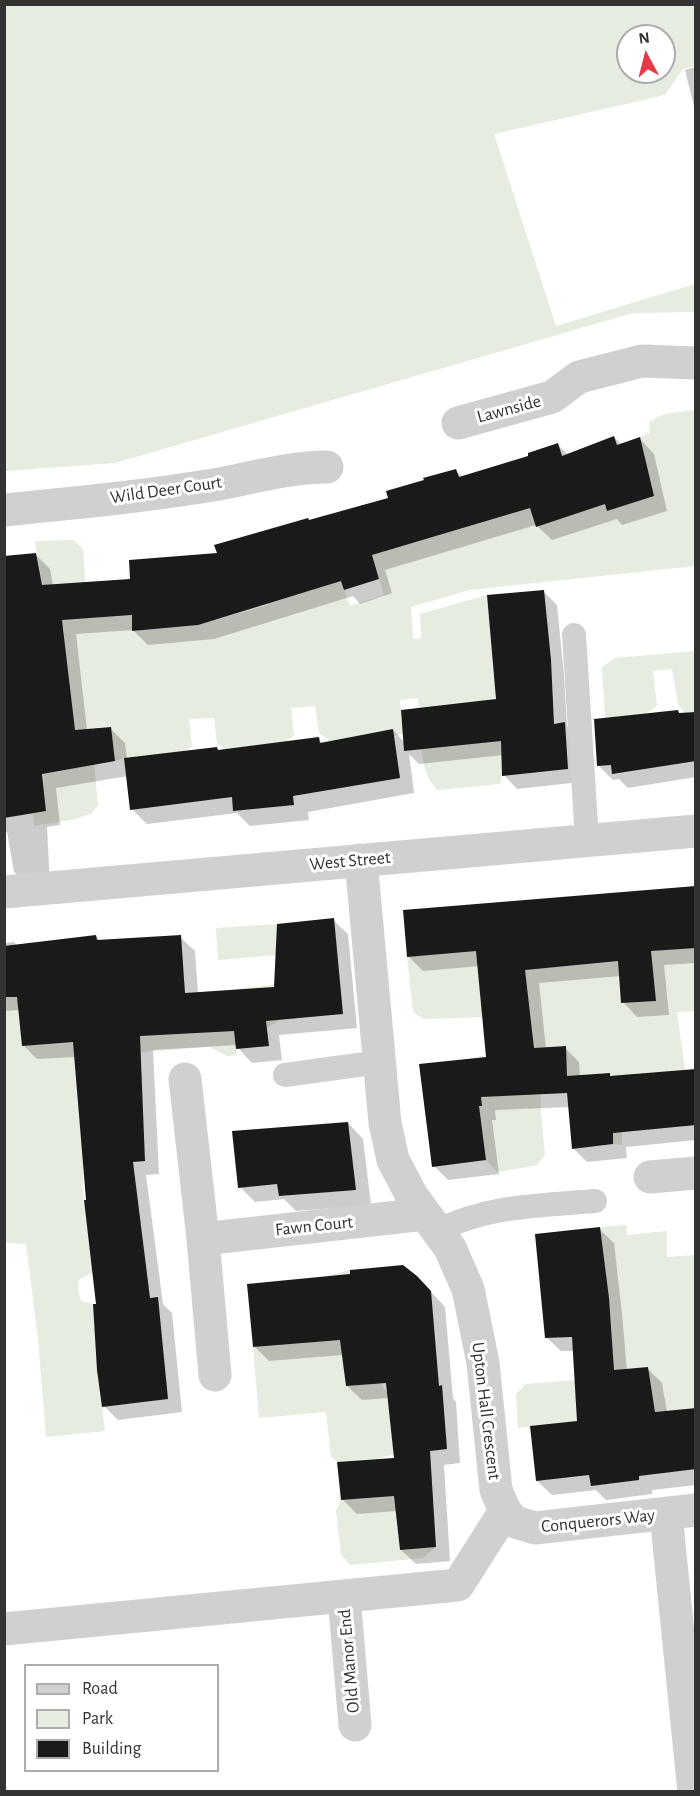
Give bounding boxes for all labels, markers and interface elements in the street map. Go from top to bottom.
north arrow [616,24,676,84]
text: N [638,30,651,47]
street label: Lawnside [475,390,543,428]
street label: Wild Deer Court [109,471,223,509]
street label: West Street [309,847,391,875]
street label: Fawn Court [274,1211,354,1241]
street label: Upton Hall Crescent [467,1341,505,1481]
street label: Conquerors Way [540,1504,656,1538]
street label: Old Manor End [334,1608,364,1714]
legend [24,1664,219,1772]
text: Road [82,1680,118,1698]
text: Park [82,1710,113,1728]
text: Building [82,1740,141,1758]

